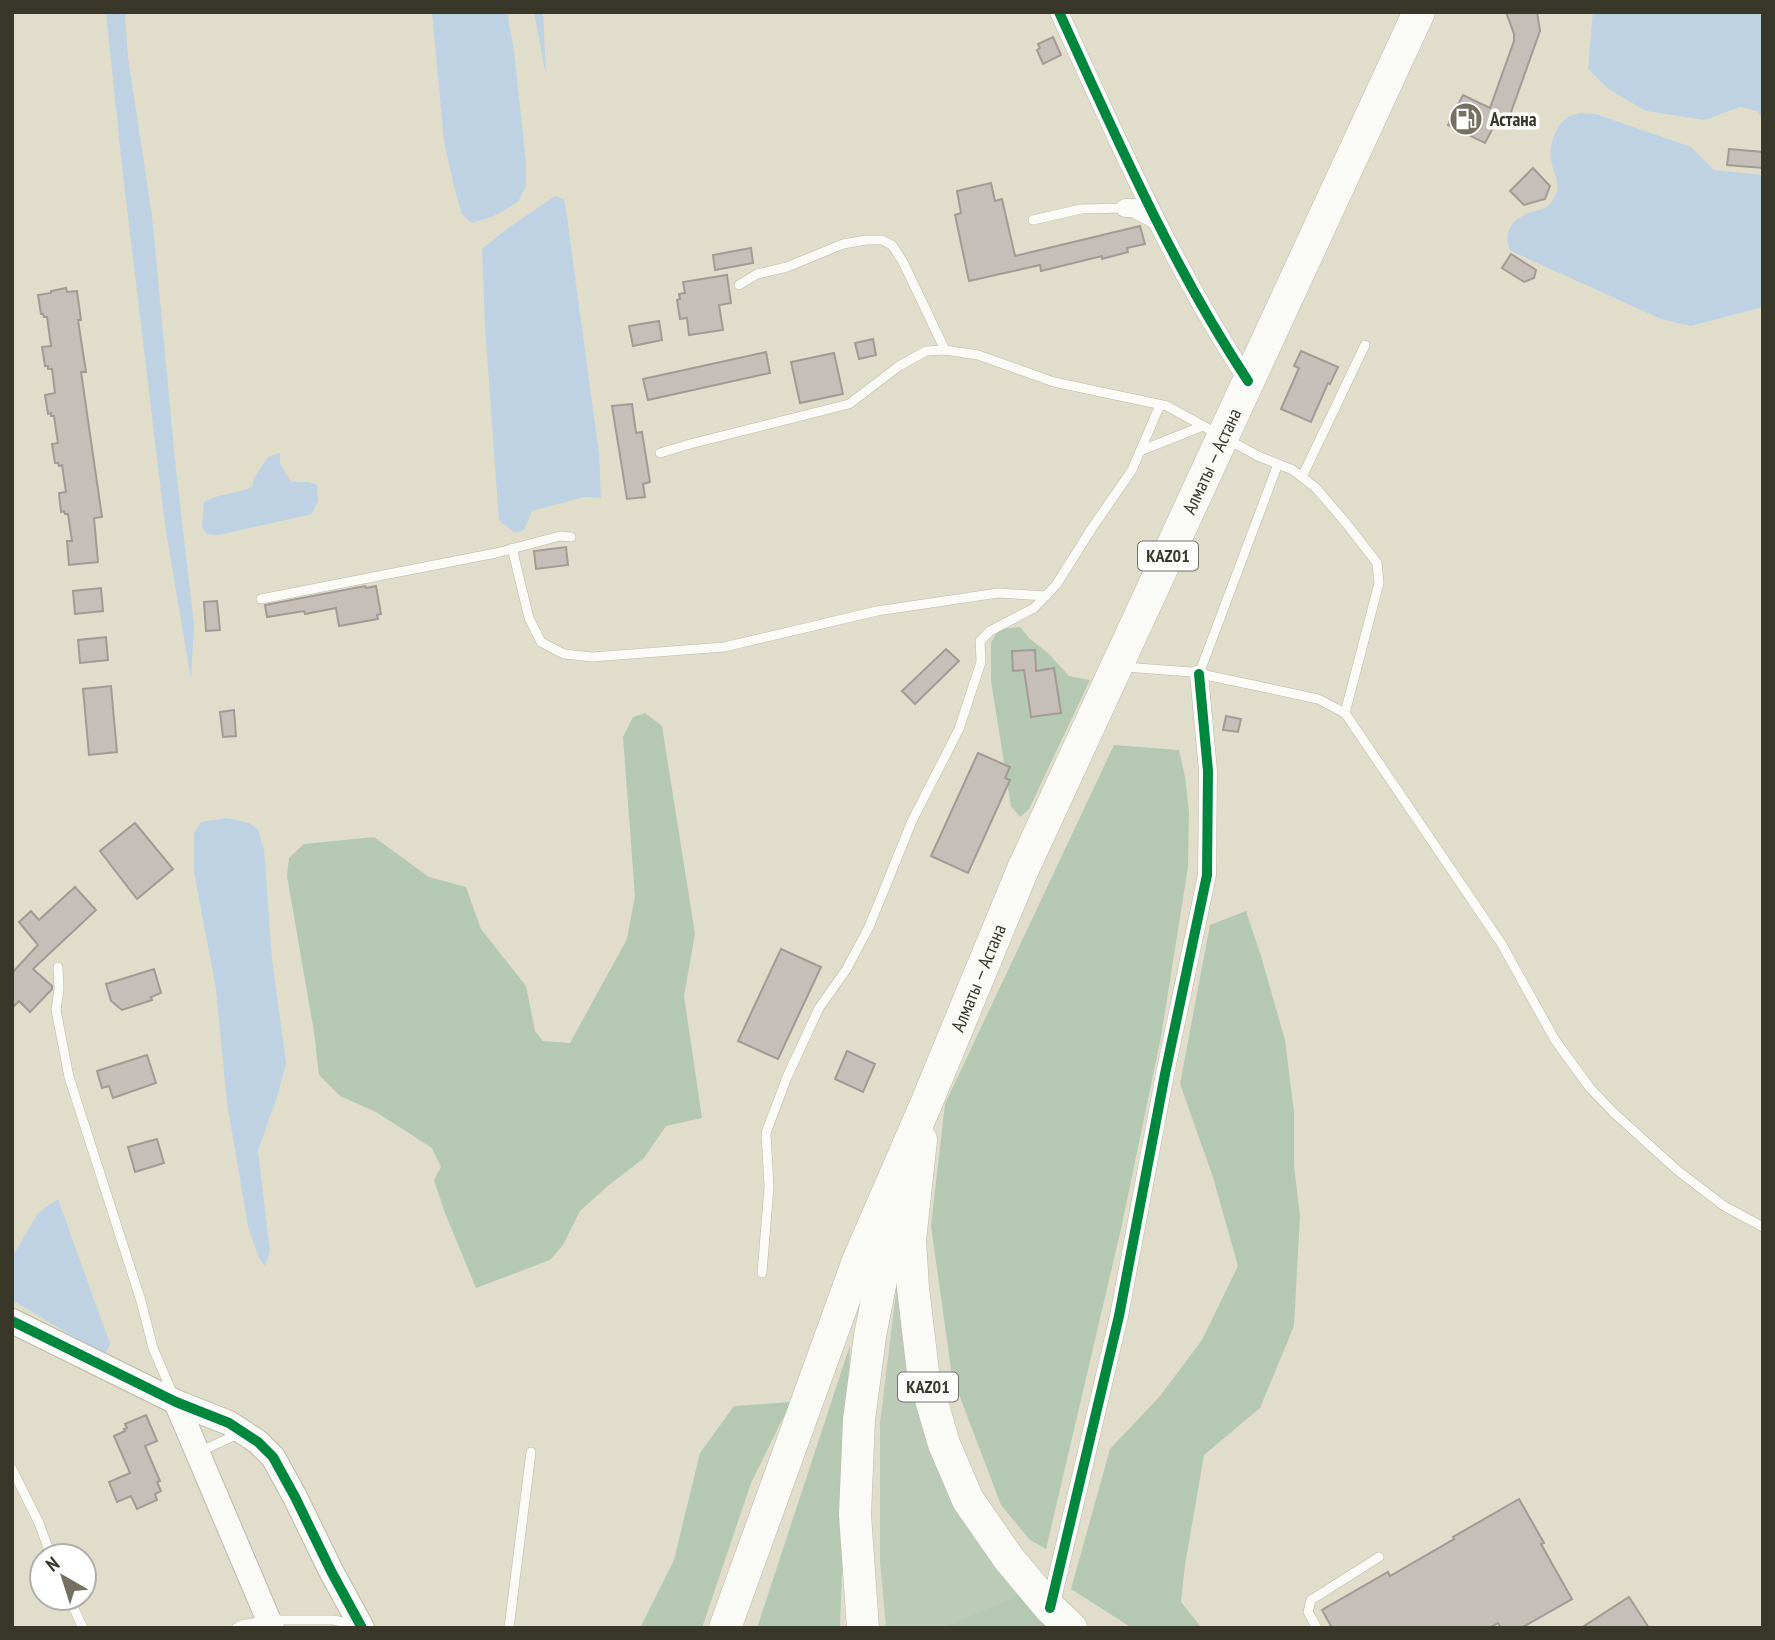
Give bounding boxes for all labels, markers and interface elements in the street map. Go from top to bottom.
fuel station icon: Астана [1447,100,1485,138]
place label: Астана [1489,107,1537,131]
street label: Алматы — Астана [1177,404,1246,518]
road number: KАZ01 [1138,542,1198,570]
street label: Алматы — Астана [945,920,1011,1035]
road number: KАZ01 [898,1372,958,1402]
north arrow [28,1542,98,1612]
text: N [41,1551,64,1576]

